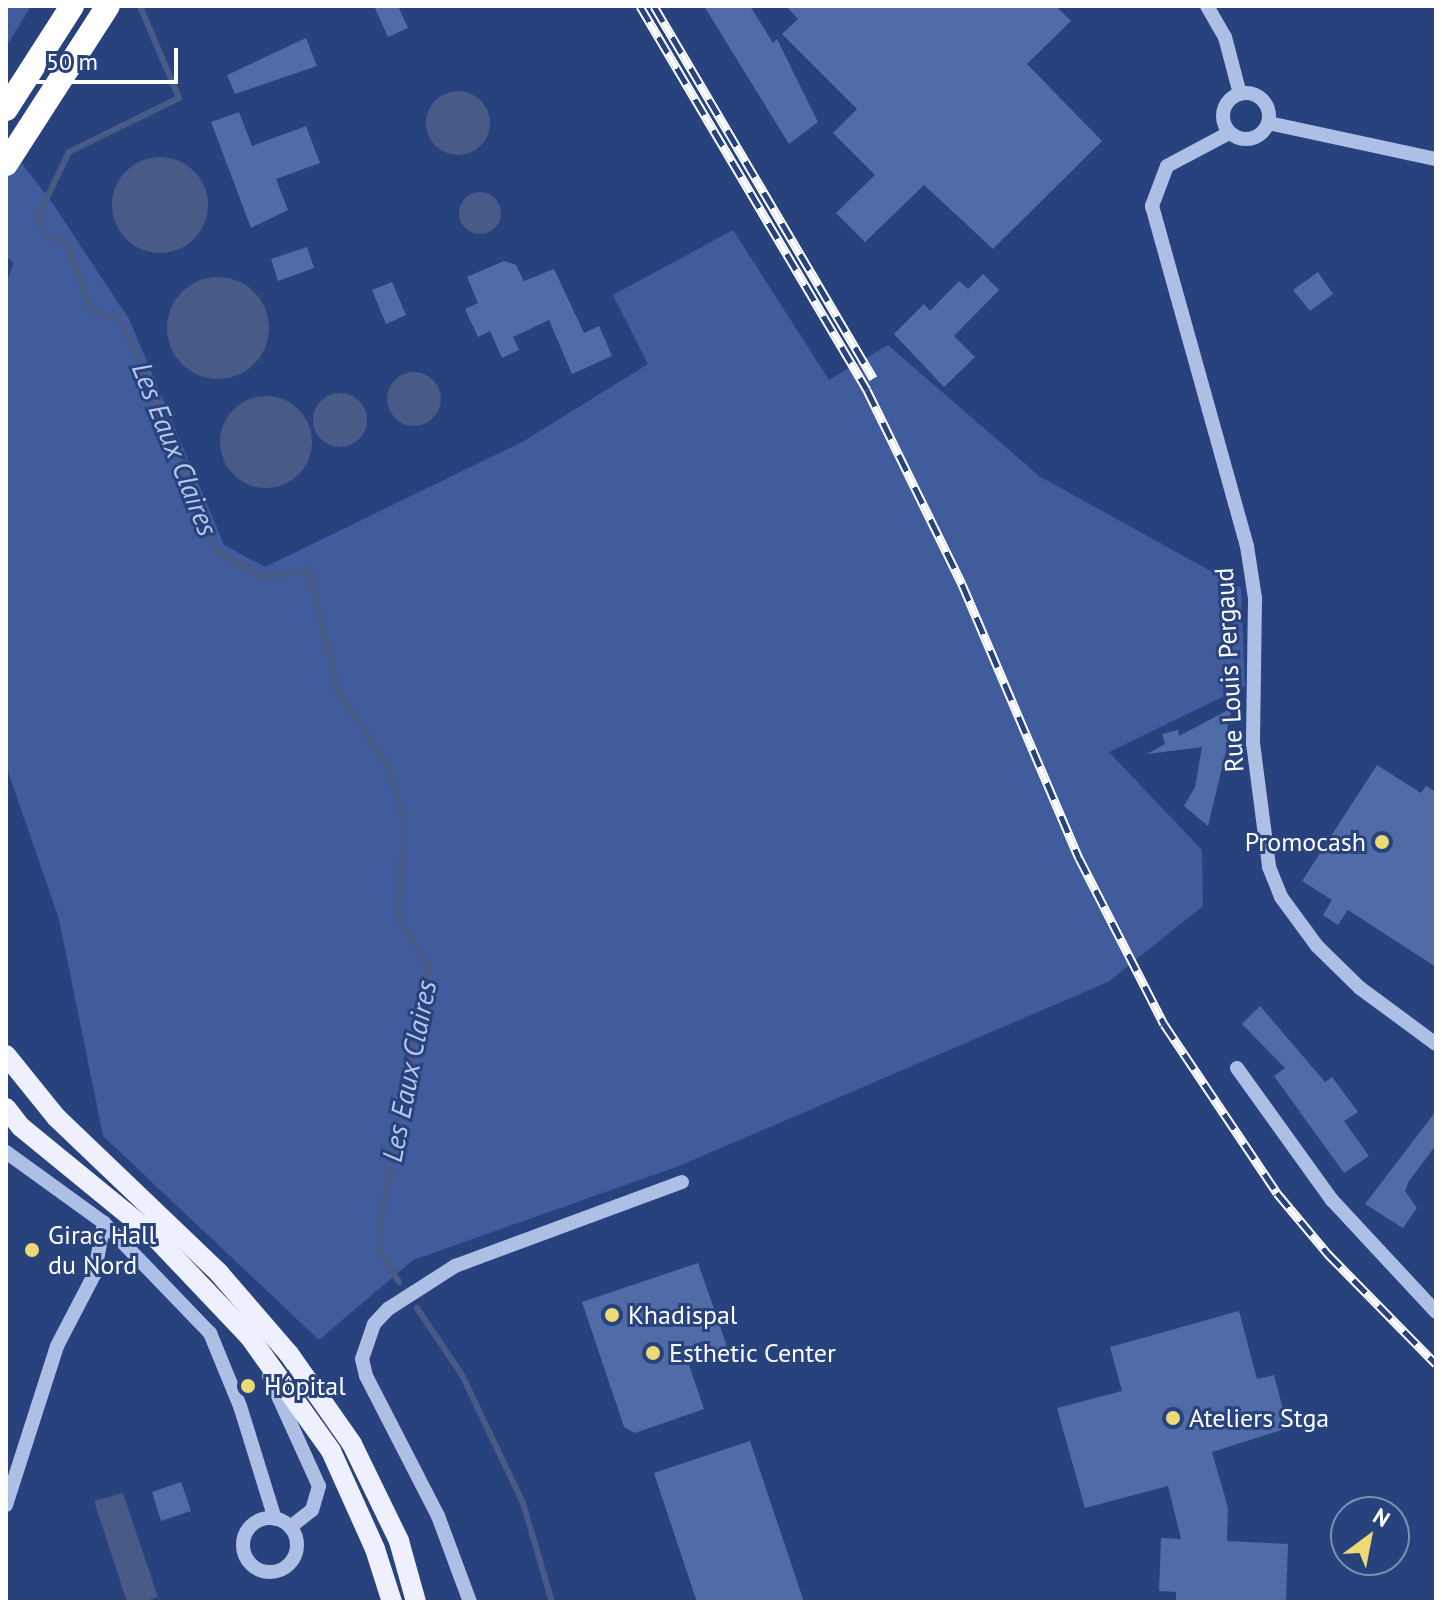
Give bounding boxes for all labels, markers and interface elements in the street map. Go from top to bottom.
scale bar [36,32,182,82]
text: 50 m [46,46,98,77]
water label: Les Eaux Claires [125,357,225,541]
street label: Rue Louis Pergaud [1208,567,1250,773]
place label: Promocash [1245,826,1366,858]
marker: Promocash [1373,833,1391,851]
water label: Les Eaux Claires [375,977,443,1165]
place label: Girac Hall du Nord [48,1219,157,1280]
marker: Girac Hall du Nord [23,1241,41,1259]
place label: Khadispal [628,1299,737,1331]
marker: Khadispal [603,1306,621,1324]
place label: Esthetic Center [669,1337,837,1369]
marker: Esthetic Center [644,1344,662,1362]
place label: Hôpital [264,1370,346,1402]
marker: Hôpital [239,1377,257,1395]
place label: Ateliers Stga [1189,1402,1329,1434]
marker: Ateliers Stga [1164,1409,1182,1427]
north arrow [1330,1496,1410,1576]
text: N [1368,1502,1395,1533]

